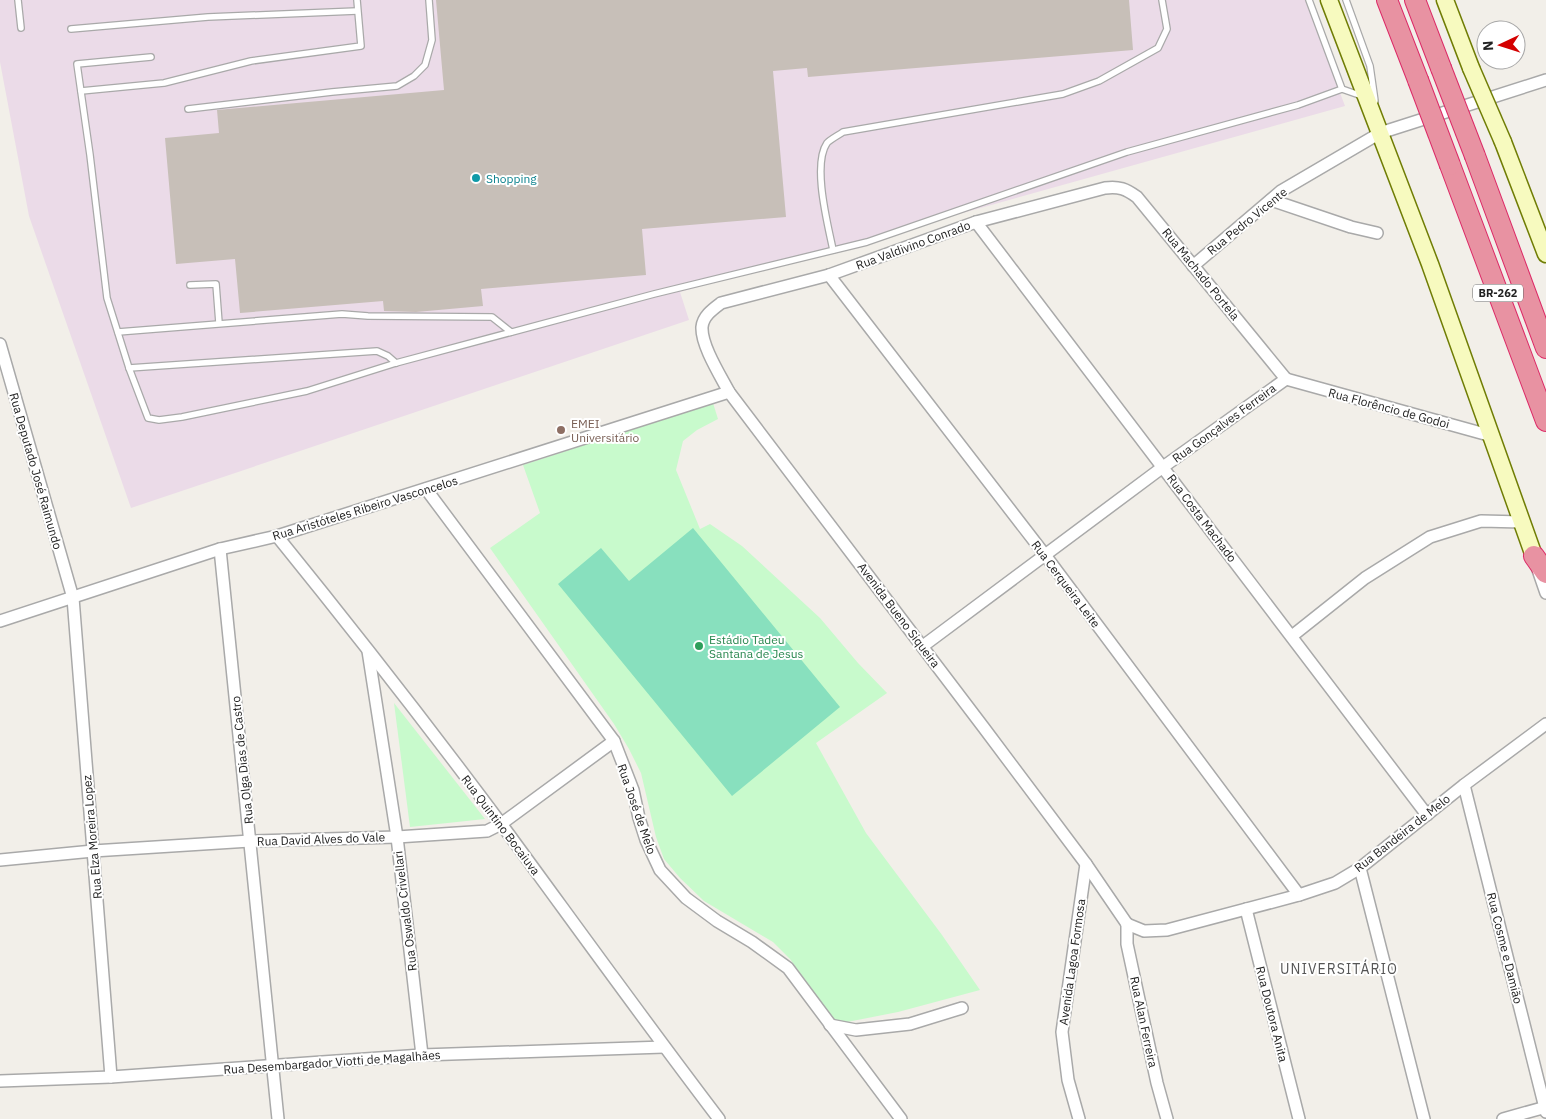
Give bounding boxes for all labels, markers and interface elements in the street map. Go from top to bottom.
north arrow [1476,20,1526,70]
text: N [1479,40,1497,52]
place label: Shopping [486,171,537,186]
marker: Shopping [470,172,482,184]
street label: Rua Pedro Vicente [1204,184,1290,258]
street label: Rua Valdivino Conrado [854,217,973,273]
street label: Rua Machado Portela [1159,225,1243,324]
road number: BR-262 [1473,284,1523,302]
street label: Rua Gonçalves Ferreira [1169,380,1279,466]
street label: Rua Florêncio de Godoi [1327,385,1451,431]
street label: Rua Deputado José Raimundo [6,391,66,551]
place label: EMEI Universitário [571,416,640,445]
marker: EMEI Universitário [555,424,567,436]
street label: Rua Costa Machado [1164,471,1240,565]
street label: Rua Aristóteles Ribeiro Vasconcelos [271,473,460,543]
street label: Rua Cerqueira Leite [1028,537,1104,631]
street label: Avenida Bueno Siqueira [855,560,944,671]
place label: Estádio Tadeu Santana de Jesus [709,632,804,661]
marker: Estádio Tadeu Santana de Jesus [693,640,705,652]
street label: Rua Olga Dias de Castro [228,695,256,825]
street label: Rua José de Melo [615,762,660,856]
street label: Rua Quintino Bocaiuva [458,772,544,878]
street label: Rua Elza Moreira Lopez [79,774,105,900]
street label: Rua Bandeira de Melo [1351,791,1453,875]
street label: Rua David Alves do Vale [257,829,386,849]
street label: Rua Oswaldo Crivellari [390,850,420,972]
street label: Rua Cosme e Damião [1484,891,1526,1005]
street label: Avenida Lagoa Formosa [1056,897,1088,1026]
district label: UNIVERSITÁRIO [1280,959,1398,978]
street label: Rua Doutora Anita [1253,965,1291,1064]
street label: Rua Alan Ferreira [1127,975,1161,1070]
street label: Rua Desembargador Viotti de Magalhães [223,1047,441,1077]

